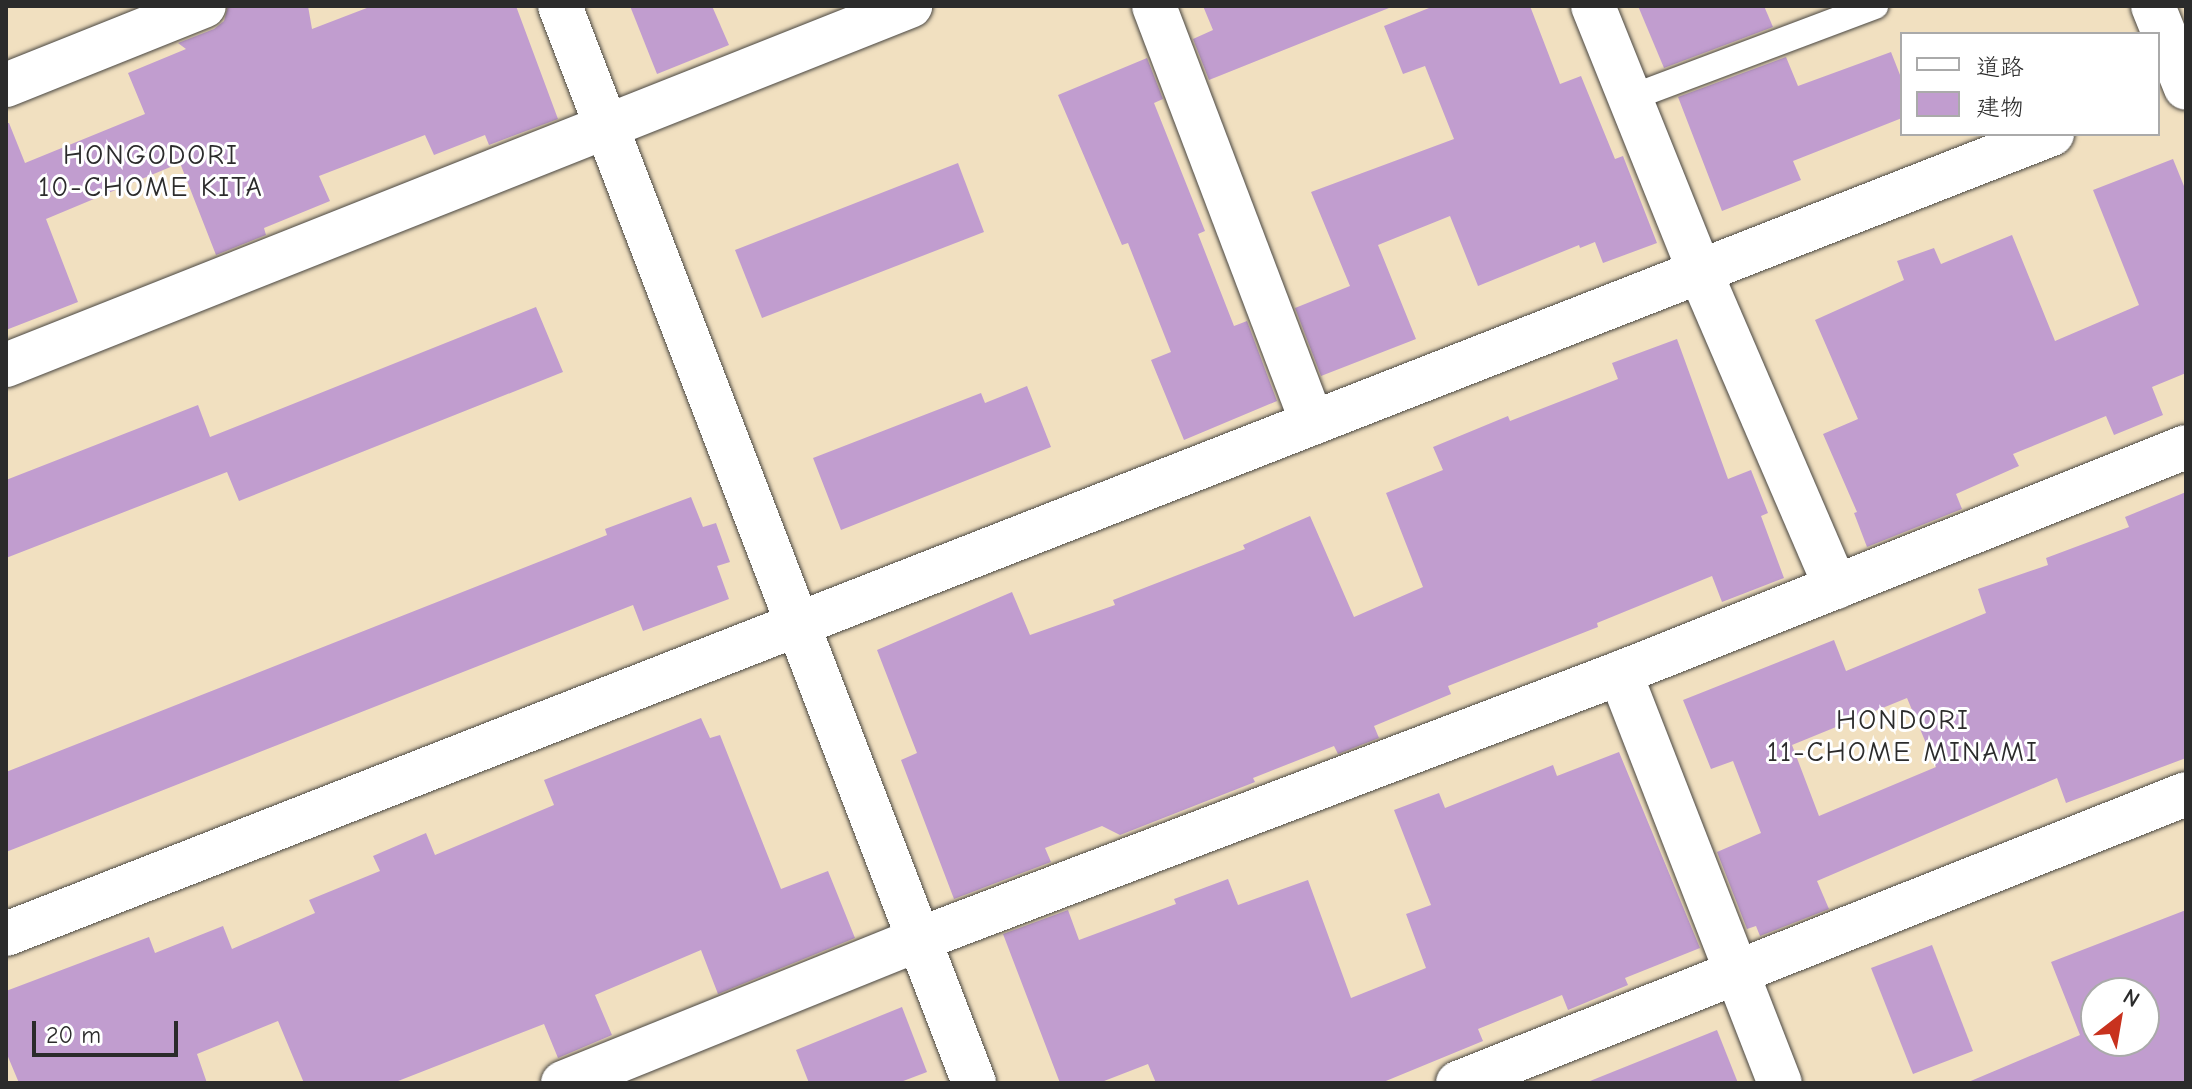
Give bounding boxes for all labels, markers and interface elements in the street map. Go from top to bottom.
legend [1900,32,2160,136]
text: 道路 [1976,53,2024,81]
text: 建物 [1976,93,2024,121]
district label: HONGODORI 10-CHOME KITA [38,138,264,204]
district label: HONDORI 11-CHOME MINAMI [1767,703,2039,769]
north arrow [2080,977,2160,1057]
text: N [2118,983,2144,1013]
scale bar [36,1005,182,1055]
text: 20 m [46,1021,101,1049]

